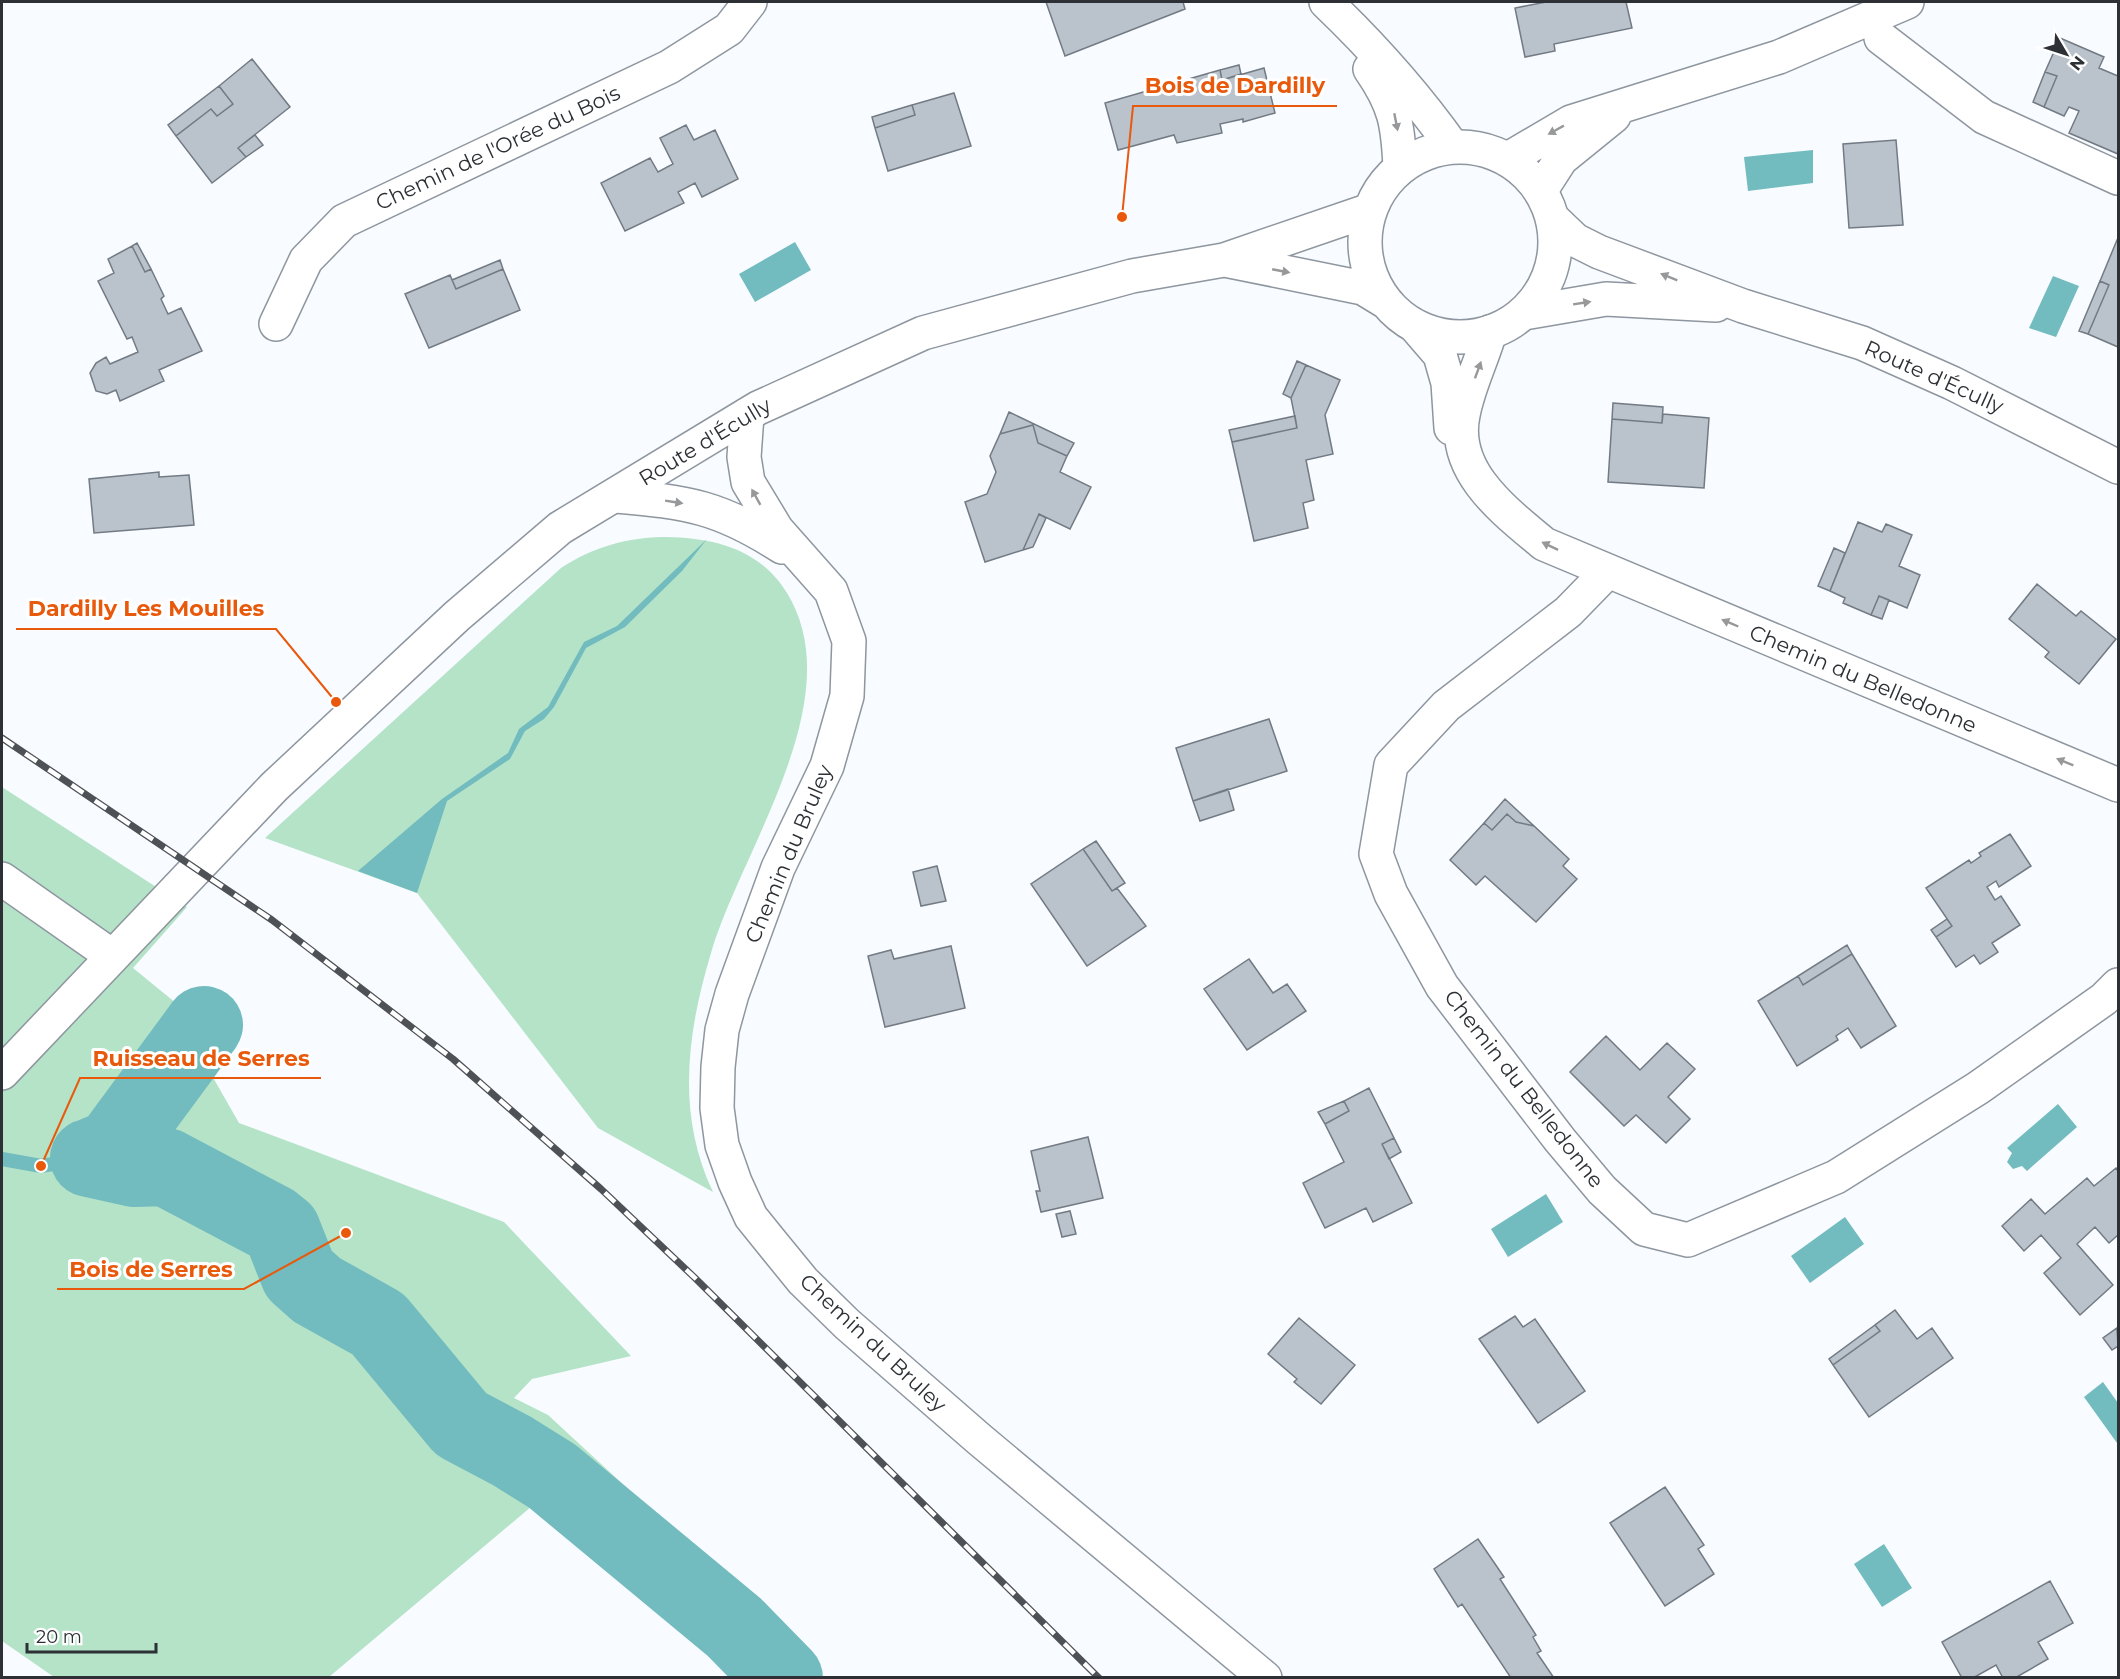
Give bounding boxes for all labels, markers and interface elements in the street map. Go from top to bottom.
north arrow [2036,24,2096,84]
text: N [2066,52,2089,74]
callout: Bois de Dardilly [1133,66,1337,106]
text: Bois de Dardilly [1145,72,1326,99]
street label: Chemin de l'Orée du Bois [372,80,624,215]
one-way arrow [1392,113,1401,132]
one-way arrow [1547,125,1564,135]
one-way arrow [1272,267,1291,276]
one-way arrow [1660,272,1678,281]
one-way arrow [1573,298,1592,307]
street label: Route d'Écully [1861,335,2008,419]
one-way arrow [1474,361,1484,379]
street label: Route d'Écully [634,392,776,491]
one-way arrow [751,489,761,506]
one-way arrow [665,497,684,506]
one-way arrow [1542,541,1559,550]
callout: Dardilly Les Mouilles [16,589,276,629]
text: Dardilly Les Mouilles [28,595,265,622]
one-way arrow [1720,618,1738,628]
street label: Chemin du Belledonne [1746,619,1980,738]
one-way arrow [2056,757,2074,766]
street label: Chemin du Bruley [740,760,838,947]
street label: Chemin du Belledonne [1439,985,1609,1193]
callout: Ruisseau de Serres [80,1038,321,1078]
text: Ruisseau de Serres [92,1045,310,1072]
callout: Bois de Serres [57,1249,244,1289]
text: Bois de Serres [69,1256,233,1283]
street label: Chemin du Bruley [795,1268,952,1417]
scale bar [27,1616,156,1654]
text: 20 m [36,1626,82,1648]

